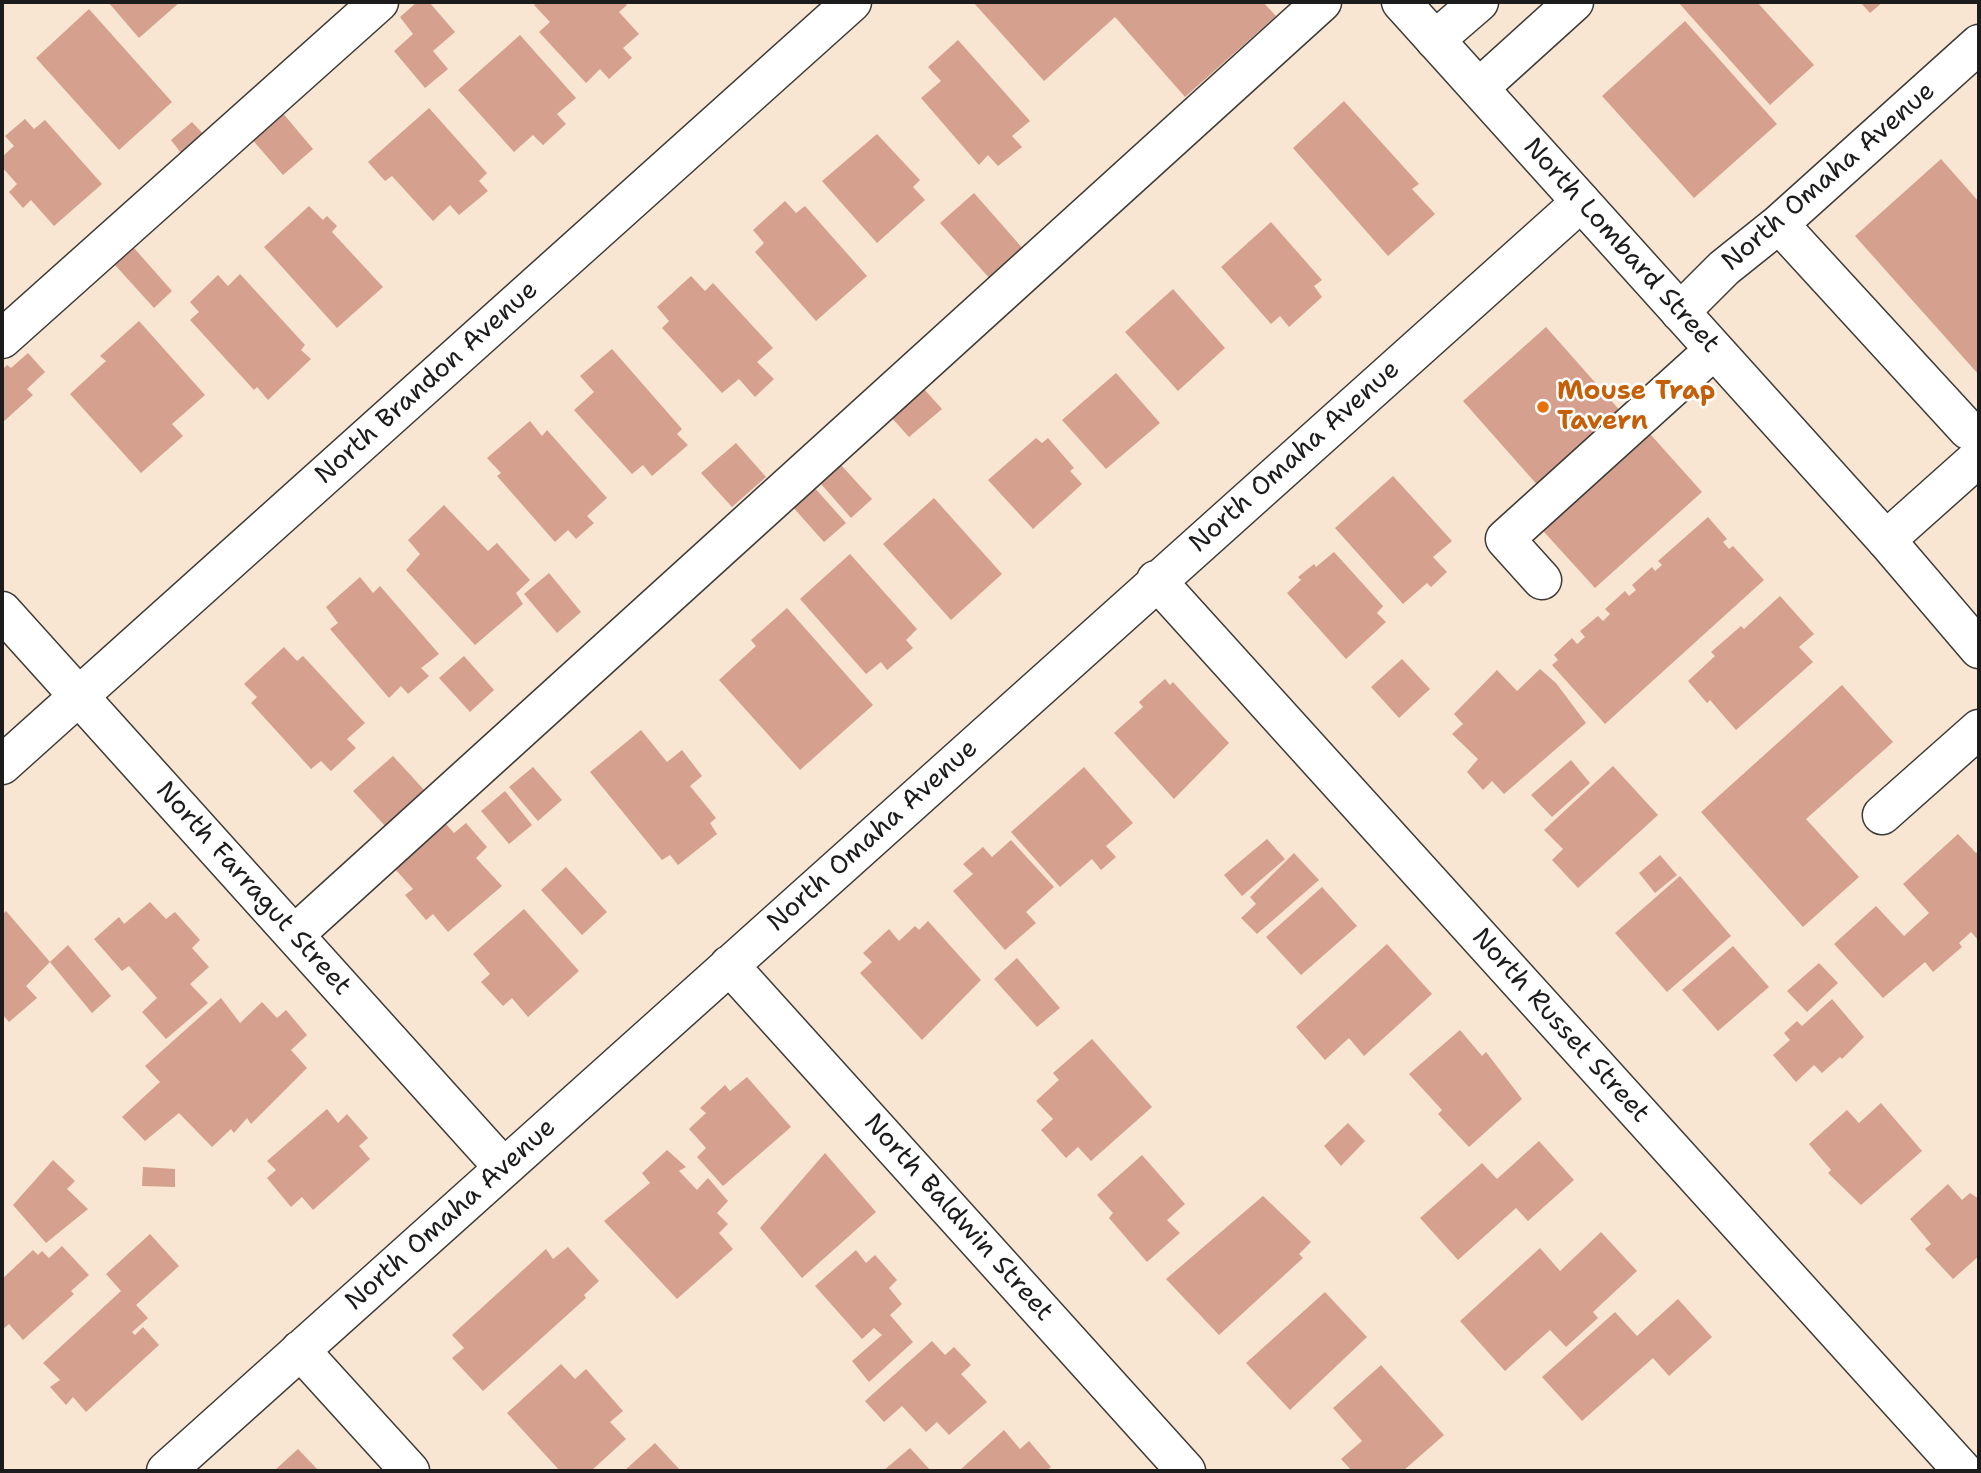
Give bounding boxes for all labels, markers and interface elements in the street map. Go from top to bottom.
street label: North Omaha Avenue [1716,76,1942,278]
street label: North Lombard Street [1516,132,1726,360]
street label: North Brandon Avenue [309,275,545,491]
street label: North Omaha Avenue [1183,354,1407,560]
place label: Mouse Trap Tavern [1557,376,1715,438]
marker: Mouse Trap Tavern [1535,399,1551,415]
street label: North Omaha Avenue [761,733,985,939]
street label: North Farragut Street [149,776,357,1002]
street label: North Russet Street [1465,922,1655,1130]
street label: North Baldwin Street [857,1108,1059,1328]
street label: North Omaha Avenue [339,1112,563,1318]

